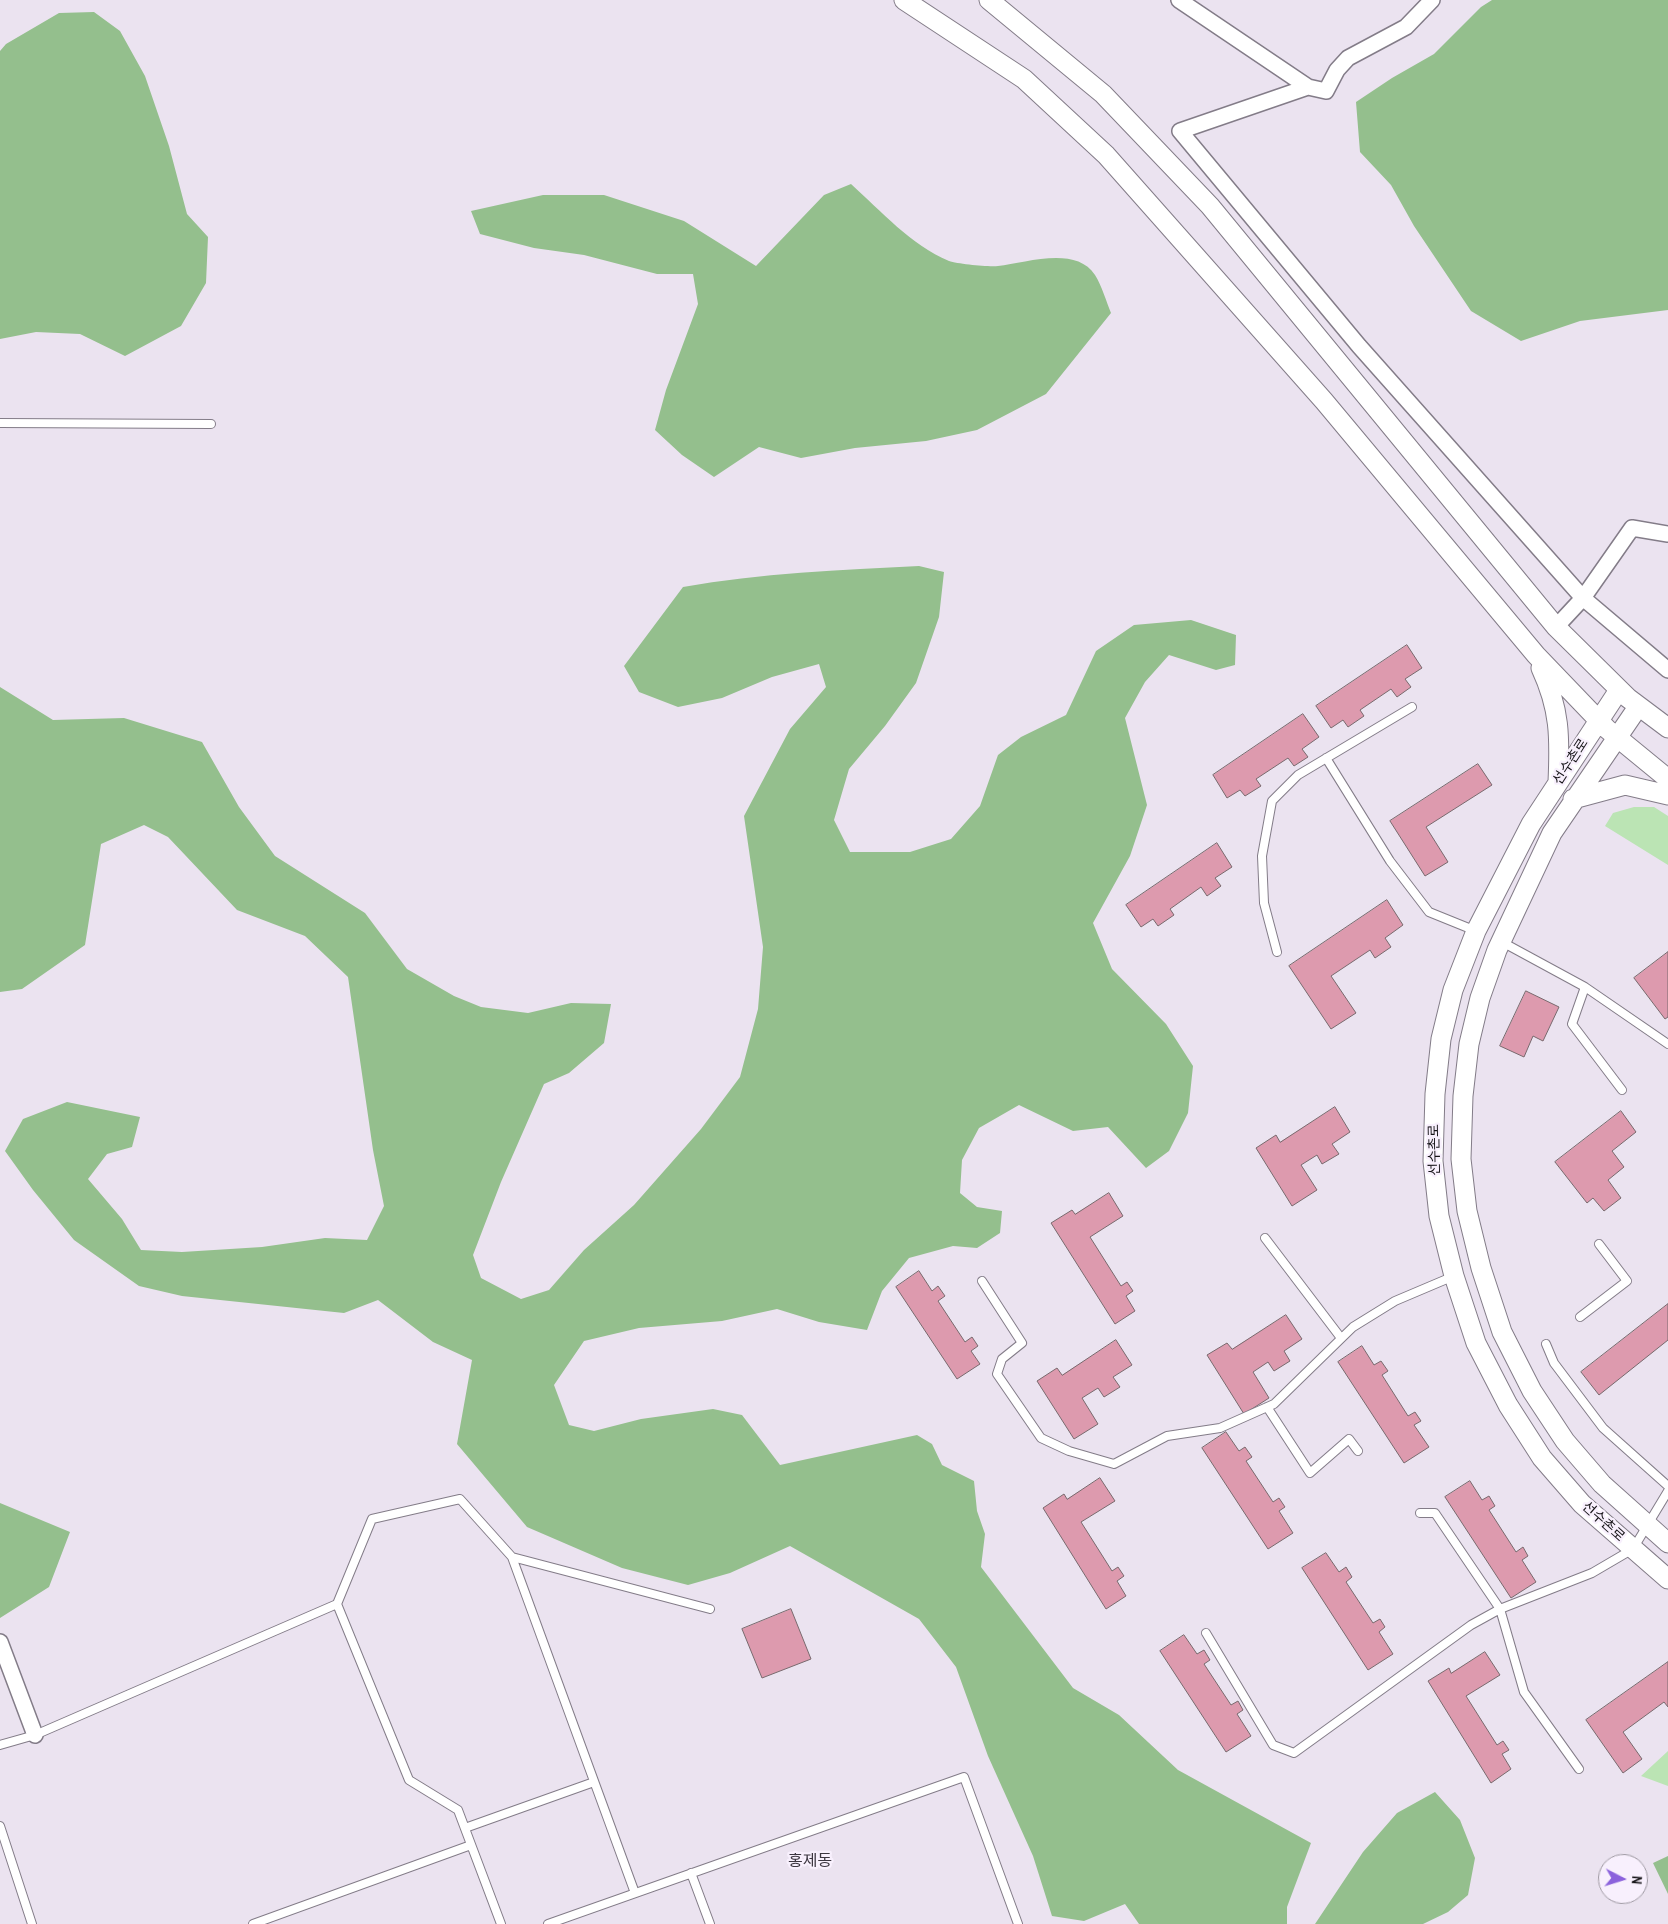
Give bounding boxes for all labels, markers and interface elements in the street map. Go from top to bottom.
street label: 선수촌로 [1550,736,1592,788]
street label: 선수촌로 [1426,1124,1444,1176]
street label: 선수촌로 [1578,1499,1628,1545]
district label: 홍제동 [788,1852,832,1872]
north arrow [1598,1854,1648,1904]
text: N [1628,1875,1646,1885]

